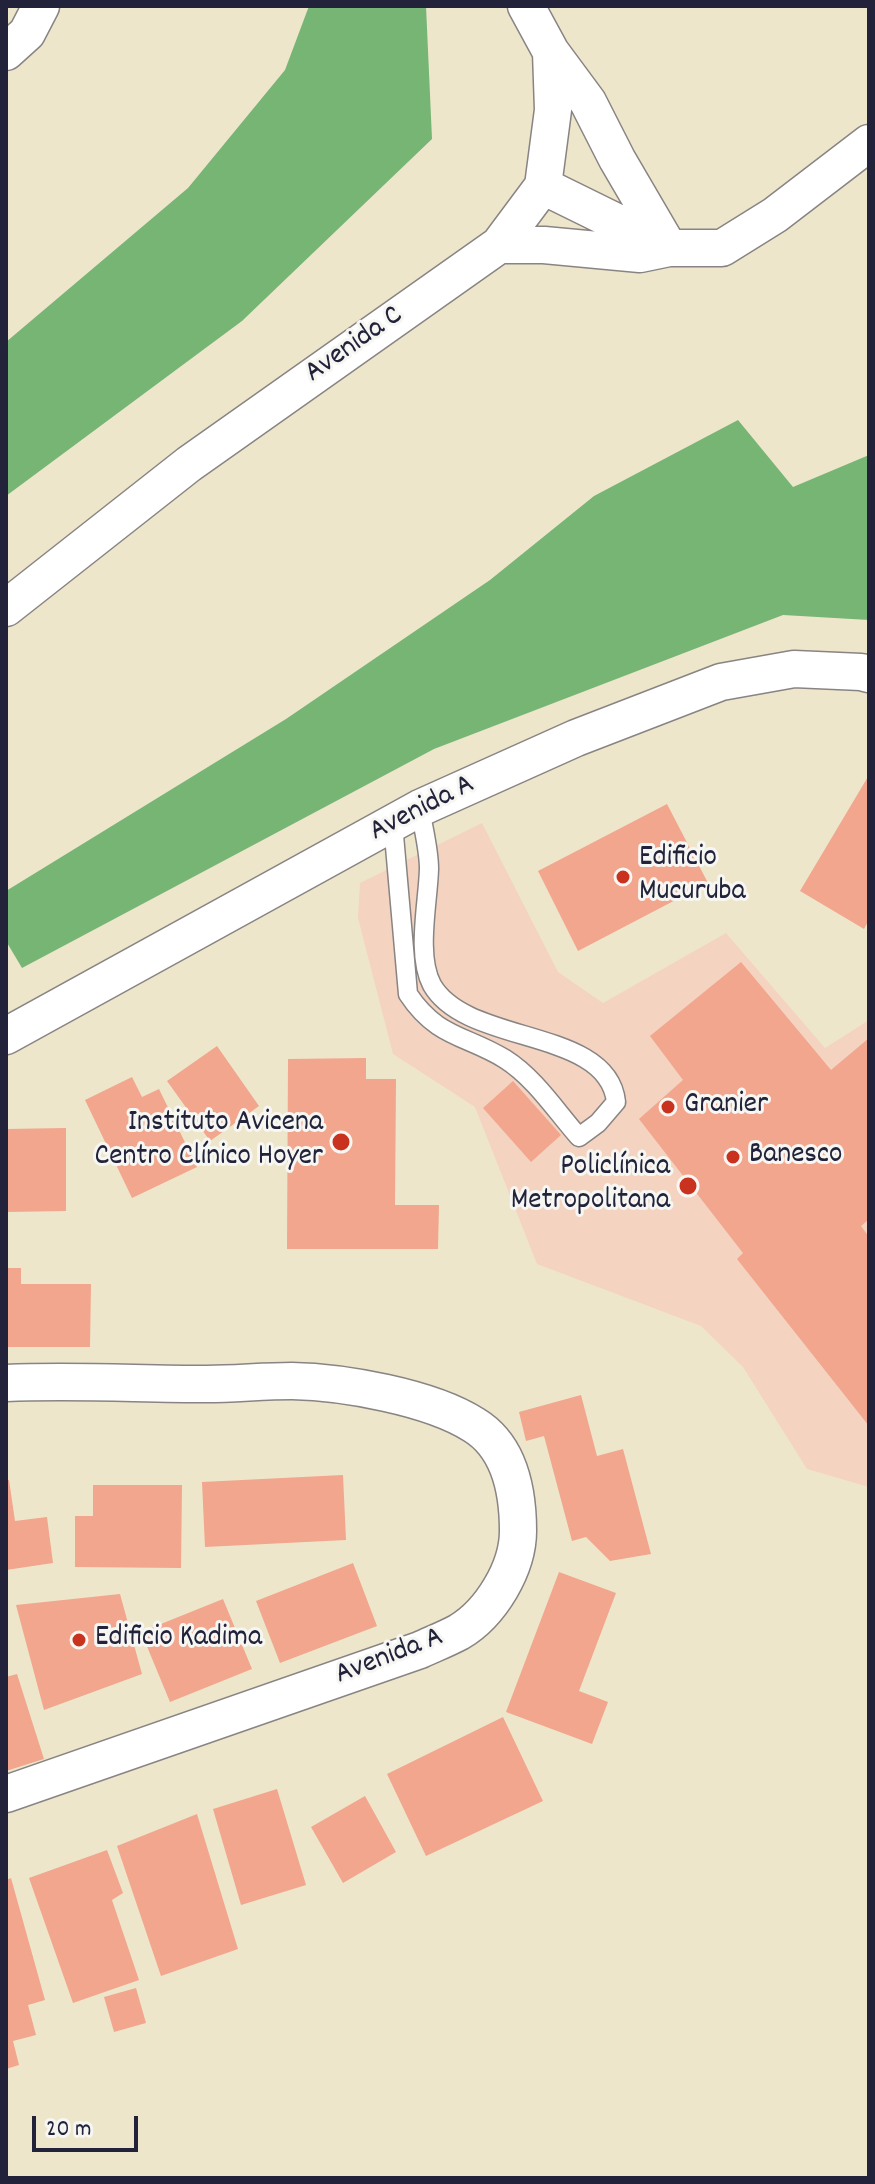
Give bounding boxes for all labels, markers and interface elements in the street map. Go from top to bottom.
street label: Avenida C [299,299,411,393]
street label: Avenida A [365,768,481,852]
place label: Edificio Mucuruba [639,842,746,912]
marker: Edificio Mucuruba [614,868,632,886]
place label: Granier [684,1089,768,1125]
marker: Granier [659,1098,677,1116]
place label: Instituto Avicena Centro Clínico Hoyer [94,1107,323,1178]
marker: Instituto Avicena Centro Clínico Hoyer [330,1131,352,1153]
place label: Banesco [749,1139,842,1175]
marker: Banesco [724,1148,742,1166]
place label: Policlínica Metropolitana [511,1151,670,1222]
marker: Policlínica Metropolitana [677,1175,699,1197]
street label: Avenida A [331,1621,449,1695]
place label: Edificio Kadima [95,1622,262,1658]
marker: Edificio Kadima [70,1631,88,1649]
scale bar [36,2100,142,2150]
text: 20 m [46,2113,92,2147]

